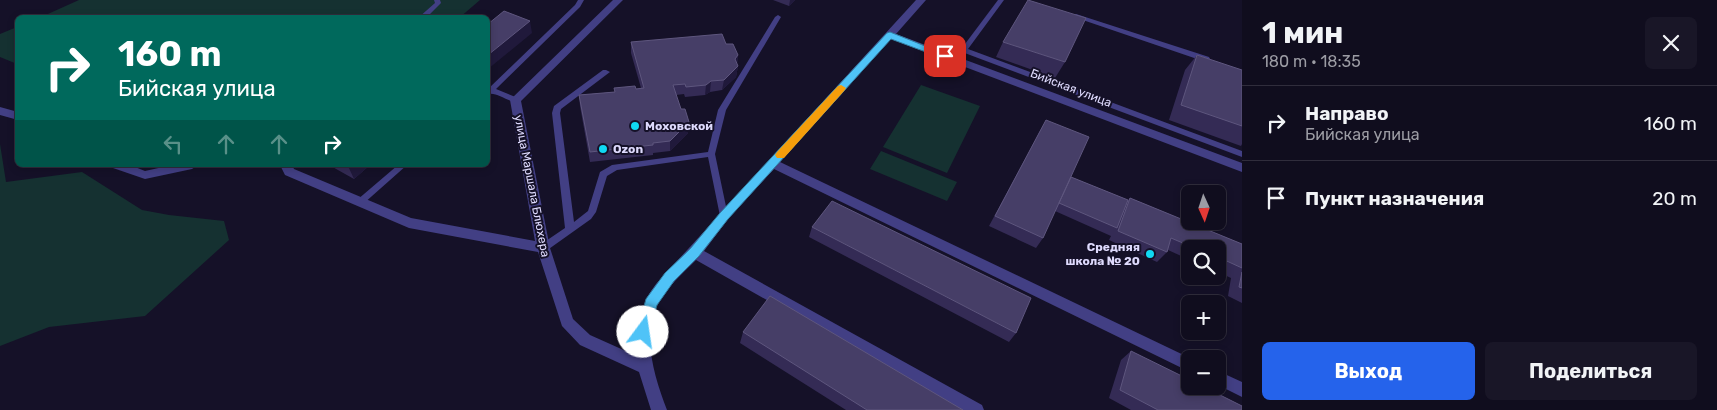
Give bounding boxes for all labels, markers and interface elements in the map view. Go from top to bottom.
text: 1 мин [1262,15,1343,51]
button: close [1645,17,1697,69]
text: 160 m [118,33,222,75]
icon: right [35,35,100,100]
pin [924,35,966,77]
icon: arrive [931,42,959,70]
text: 180 m · 18:35 [1262,52,1361,71]
street label: Бийская улица [1028,66,1114,110]
text: Бийская улица [118,75,276,102]
text: Направо [1305,102,1389,125]
icon: right [1262,109,1290,137]
text: 160 m [1644,112,1697,135]
street label: улица Маршала Блюхера [511,114,553,258]
place label: Моховской [645,119,713,133]
marker: Моховской [629,120,641,132]
text: Бийская улица [1305,125,1420,144]
icon: left [159,130,187,158]
icon: ahead [212,130,240,158]
icon: ahead [265,130,293,158]
icon: right [318,130,346,158]
place label: Ozon [613,142,643,156]
marker: Ozon [597,143,609,155]
icon: arrive [1262,184,1290,212]
north arrow [1181,185,1226,230]
map controls [1181,185,1226,395]
text: Пункт назначения [1305,187,1484,210]
text: 20 m [1652,187,1697,210]
place label: Средняя школа № 20 [1065,240,1140,268]
button: search [1181,240,1226,285]
marker: Средняя школа № 20 [1144,248,1156,260]
button: + [1181,295,1226,340]
position arrow [616,305,668,357]
button: Выход [1262,342,1475,400]
button: Поделиться [1485,342,1697,400]
button: − [1181,350,1226,395]

